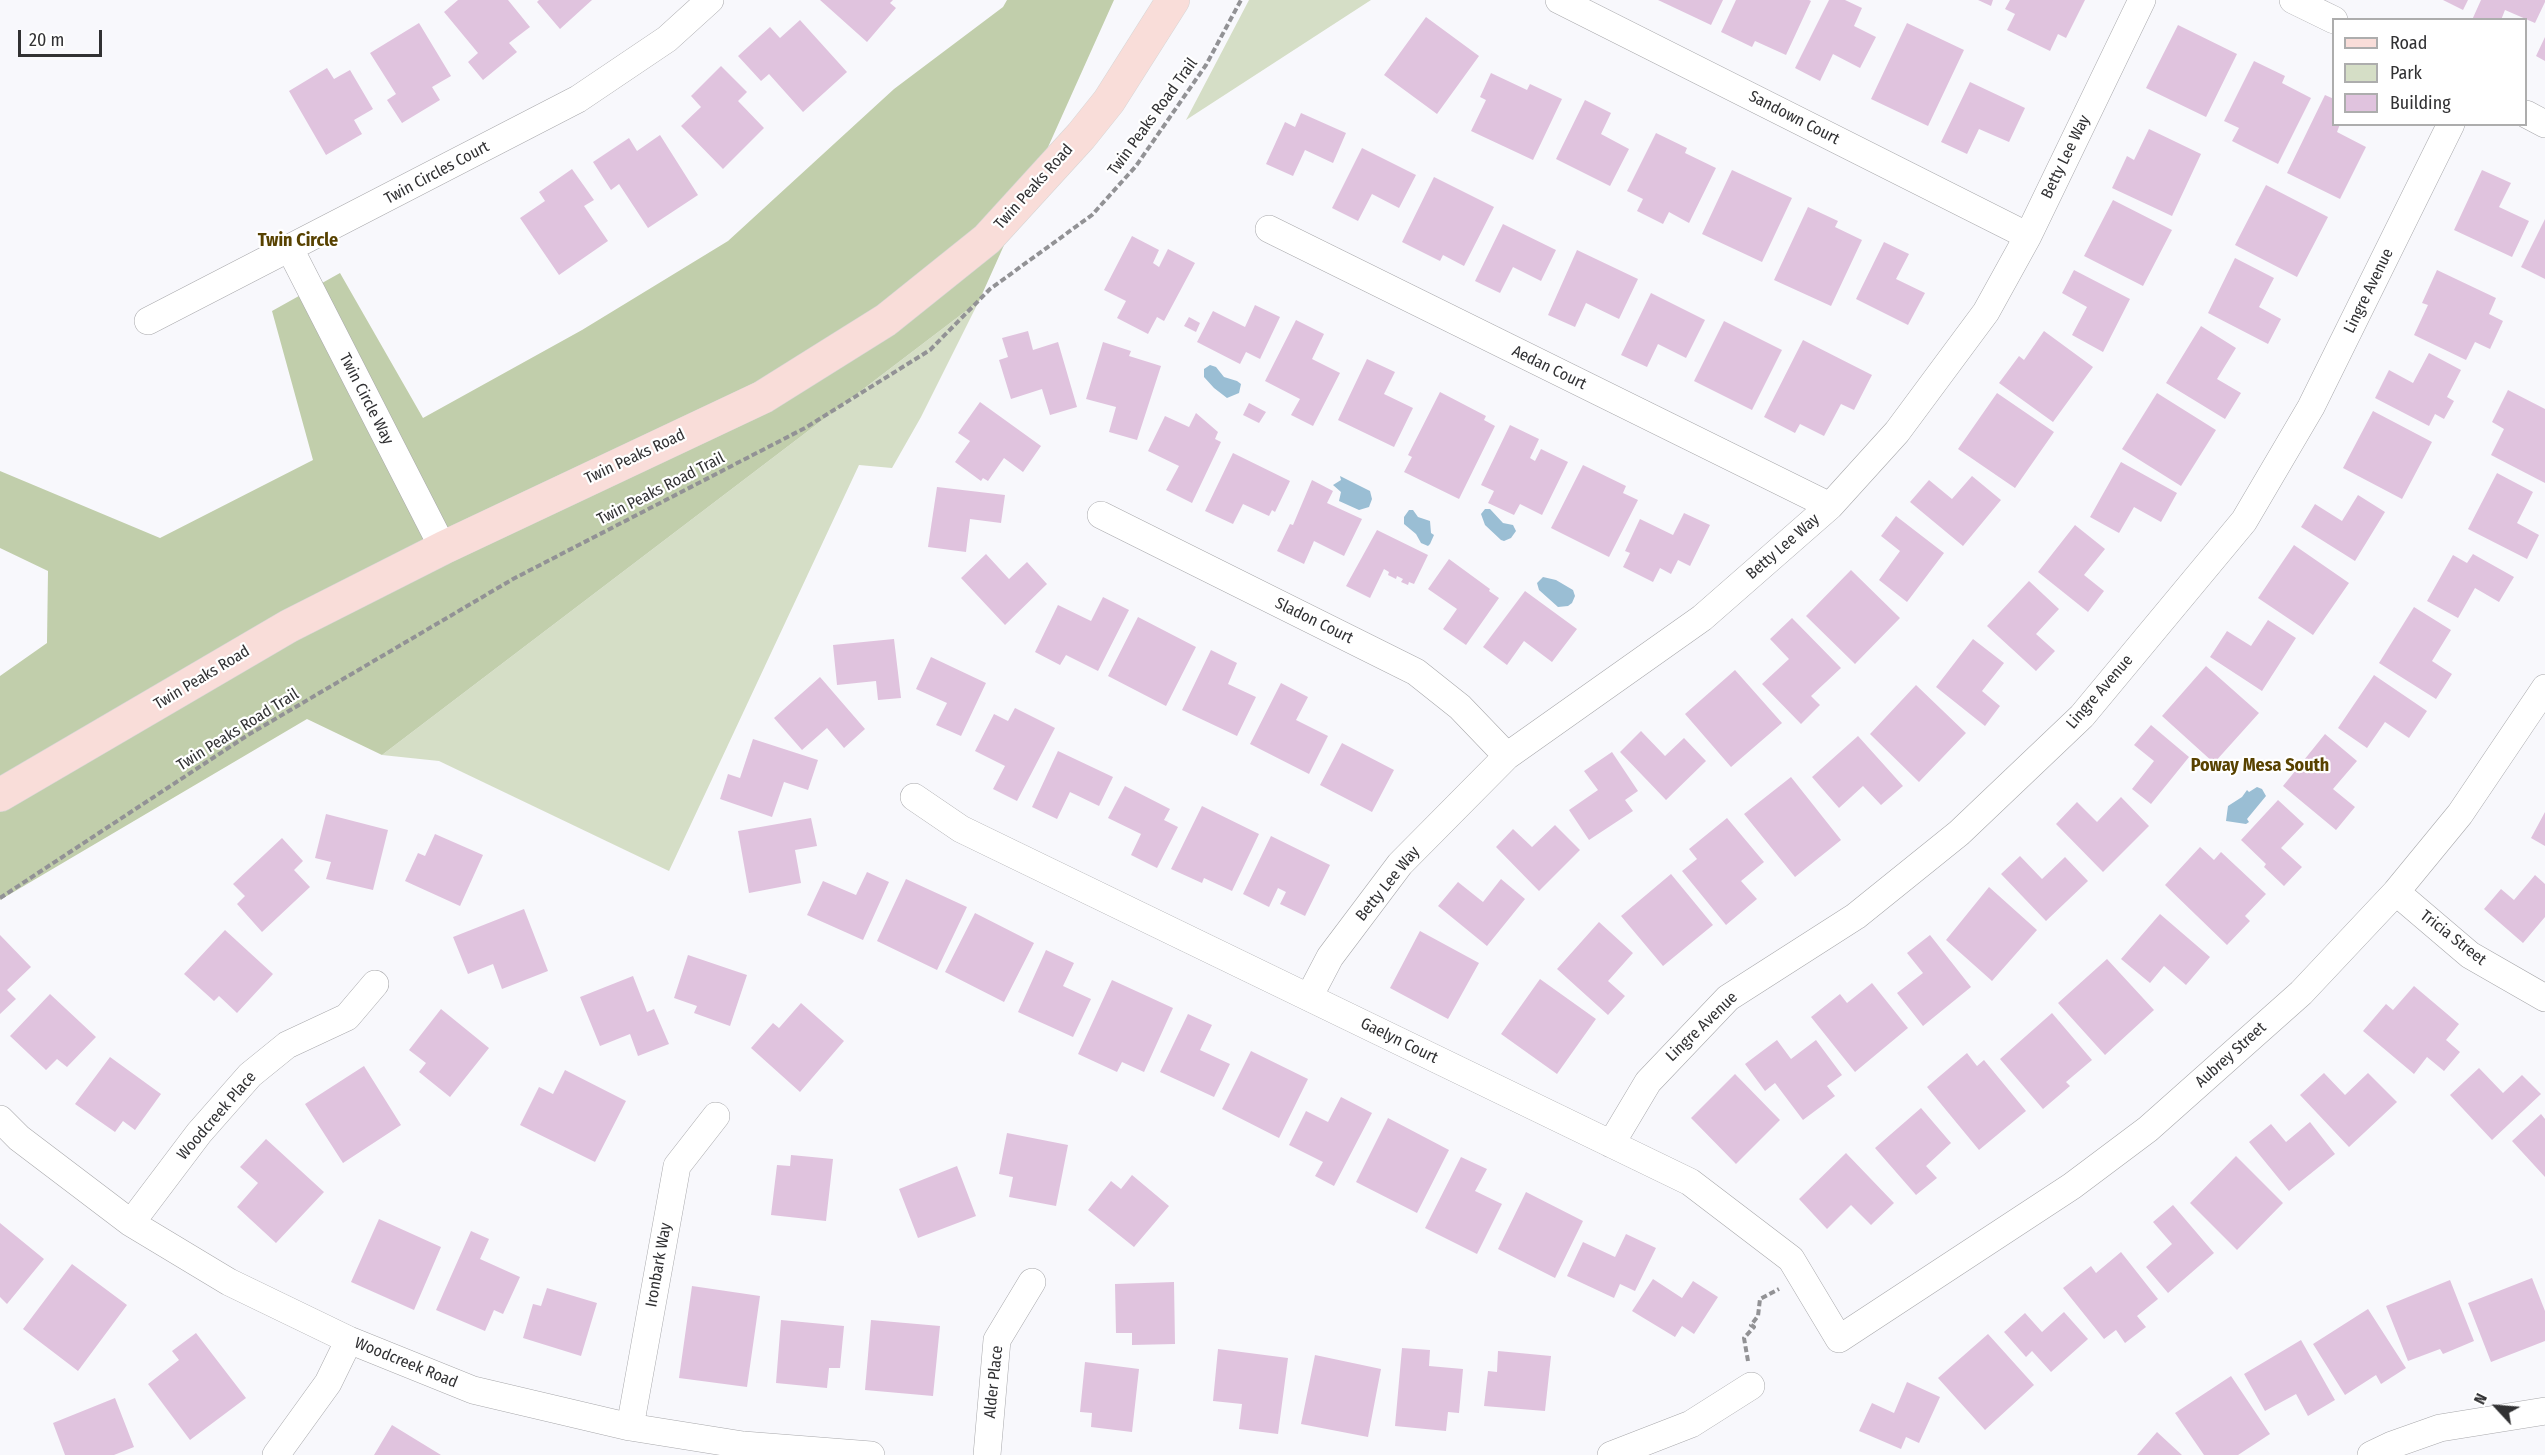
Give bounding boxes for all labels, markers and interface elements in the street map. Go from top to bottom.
scale bar [21,18,105,56]
legend [2332,18,2527,126]
text: 20 m [29,29,64,51]
text: Road [2390,32,2427,54]
street label: Twin Peaks Road Trail [1104,55,1202,179]
text: Park [2390,62,2422,84]
street label: Sandown Court [1745,87,1843,149]
text: Building [2390,92,2451,114]
street label: Betty Lee Way [2038,112,2094,202]
street label: Twin Circles Court [381,137,493,209]
street label: Twin Peaks Road [991,140,1077,234]
district label: Twin Circle [258,230,338,252]
street label: Lingre Avenue [2340,245,2398,337]
street label: Aedan Court [1509,342,1589,394]
street label: Twin Circle Way [335,350,397,448]
street label: Twin Peaks Road [582,425,688,489]
street label: Twin Peaks Road Trail [594,449,728,529]
street label: Betty Lee Way [1743,510,1823,584]
street label: Sladon Court [1272,594,1356,648]
street label: Twin Peaks Road [151,642,253,714]
street label: Lingre Avenue [2063,651,2137,733]
street label: Twin Peaks Road Trail [173,685,303,775]
district label: Poway Mesa South [2191,755,2329,777]
street label: Betty Lee Way [1352,843,1424,925]
street label: Tricia Street [2416,906,2490,970]
street label: Lingre Avenue [1662,988,1742,1066]
street label: Gaelyn Court [1357,1014,1441,1068]
street label: Aubrey Street [2192,1018,2270,1092]
street label: Woodcreek Place [173,1068,261,1164]
street label: Ironbark Way [642,1221,676,1309]
street label: Woodcreek Road [352,1334,460,1392]
street label: Alder Place [981,1345,1007,1419]
north arrow [2467,1377,2527,1437]
text: N [2470,1390,2491,1407]

